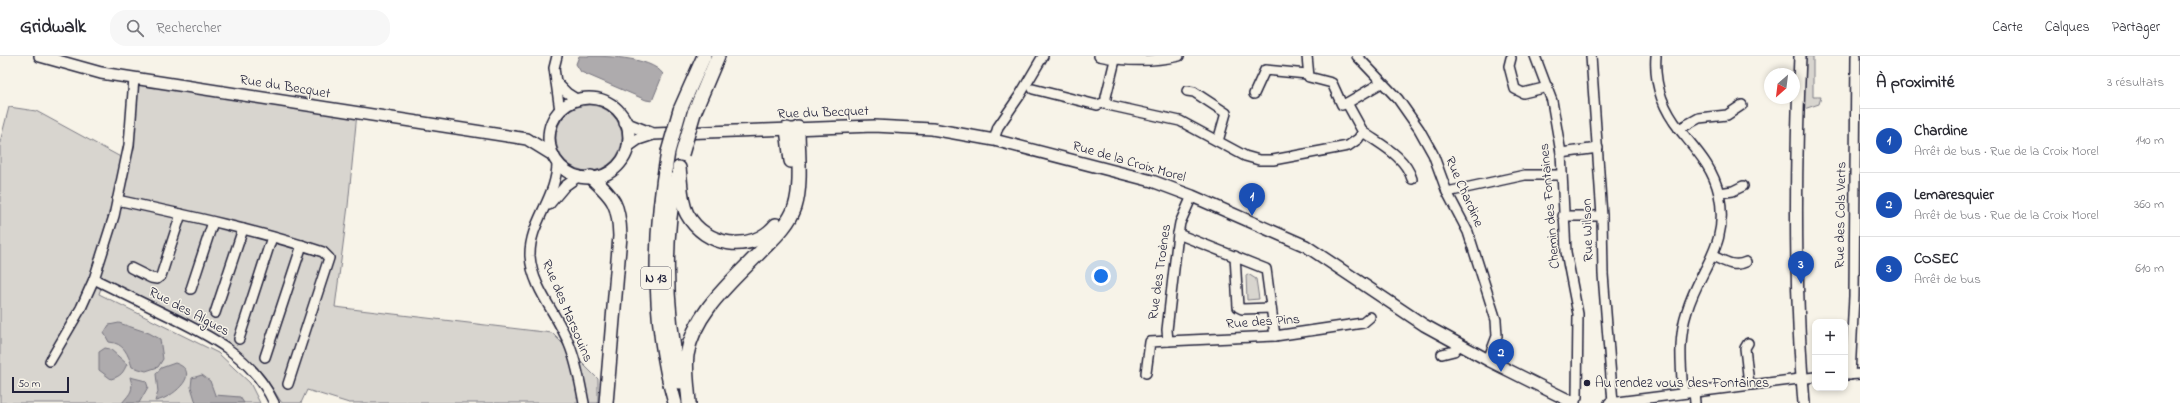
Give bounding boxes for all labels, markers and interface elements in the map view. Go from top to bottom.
search box [110,10,390,46]
text: Gridwalk [20,14,86,41]
icon: search [124,17,146,39]
text: Rechercher [156,17,221,39]
text: Carte [1992,17,2023,38]
text: Calques [2045,17,2090,38]
text: Partager [2112,17,2160,38]
north arrow [1764,68,1800,104]
street label: Rue du Becquet [238,69,332,105]
text: À proximité [1876,70,1954,95]
text: 3 résultats [2107,73,2164,92]
street label: Rue du Becquet [777,101,869,125]
text: Chardine [1914,120,1967,142]
text: 1 [1887,131,1891,150]
text: 140 m [2136,131,2164,150]
street label: Rue de la Croix Morel [1070,136,1188,188]
street label: Chemin des Fontaines [1534,142,1566,270]
text: Arrêt de bus · Rue de la Croix Morel [1914,142,2099,161]
street label: Rue Chardine [1439,153,1489,231]
street label: Rue des Cols Verts [1830,161,1852,269]
pin: 1 [1239,183,1265,216]
text: Lemaresquier [1914,184,1994,206]
text: 2 [1886,195,1892,214]
text: 360 m [2134,195,2164,214]
street label: Rue Wilson [1576,198,1600,262]
text: Arrêt de bus · Rue de la Croix Morel [1914,206,2099,225]
street label: Rue des Troènes [1143,223,1177,321]
text: COSEC [1914,248,1959,270]
pin: 3 [1788,251,1814,284]
street label: Rue des Marsouins [536,256,598,366]
text: 3 [1886,259,1892,278]
text: 610 m [2135,259,2164,278]
your location [1091,266,1111,286]
road number: N 13 [641,267,671,289]
text: Arrêt de bus [1914,270,1981,289]
street label: Rue des Algues [144,282,233,343]
street label: Rue des Pins [1225,309,1301,335]
map controls [1812,319,1848,391]
button: + [1812,319,1848,355]
pin: 2 [1488,339,1514,372]
button: − [1812,355,1848,391]
place label: Au rendez vous des Fontaines [1595,373,1769,394]
scale bar [12,375,69,394]
text: 50 m [18,376,40,392]
marker: Au rendez vous des Fontaines [1582,378,1592,388]

